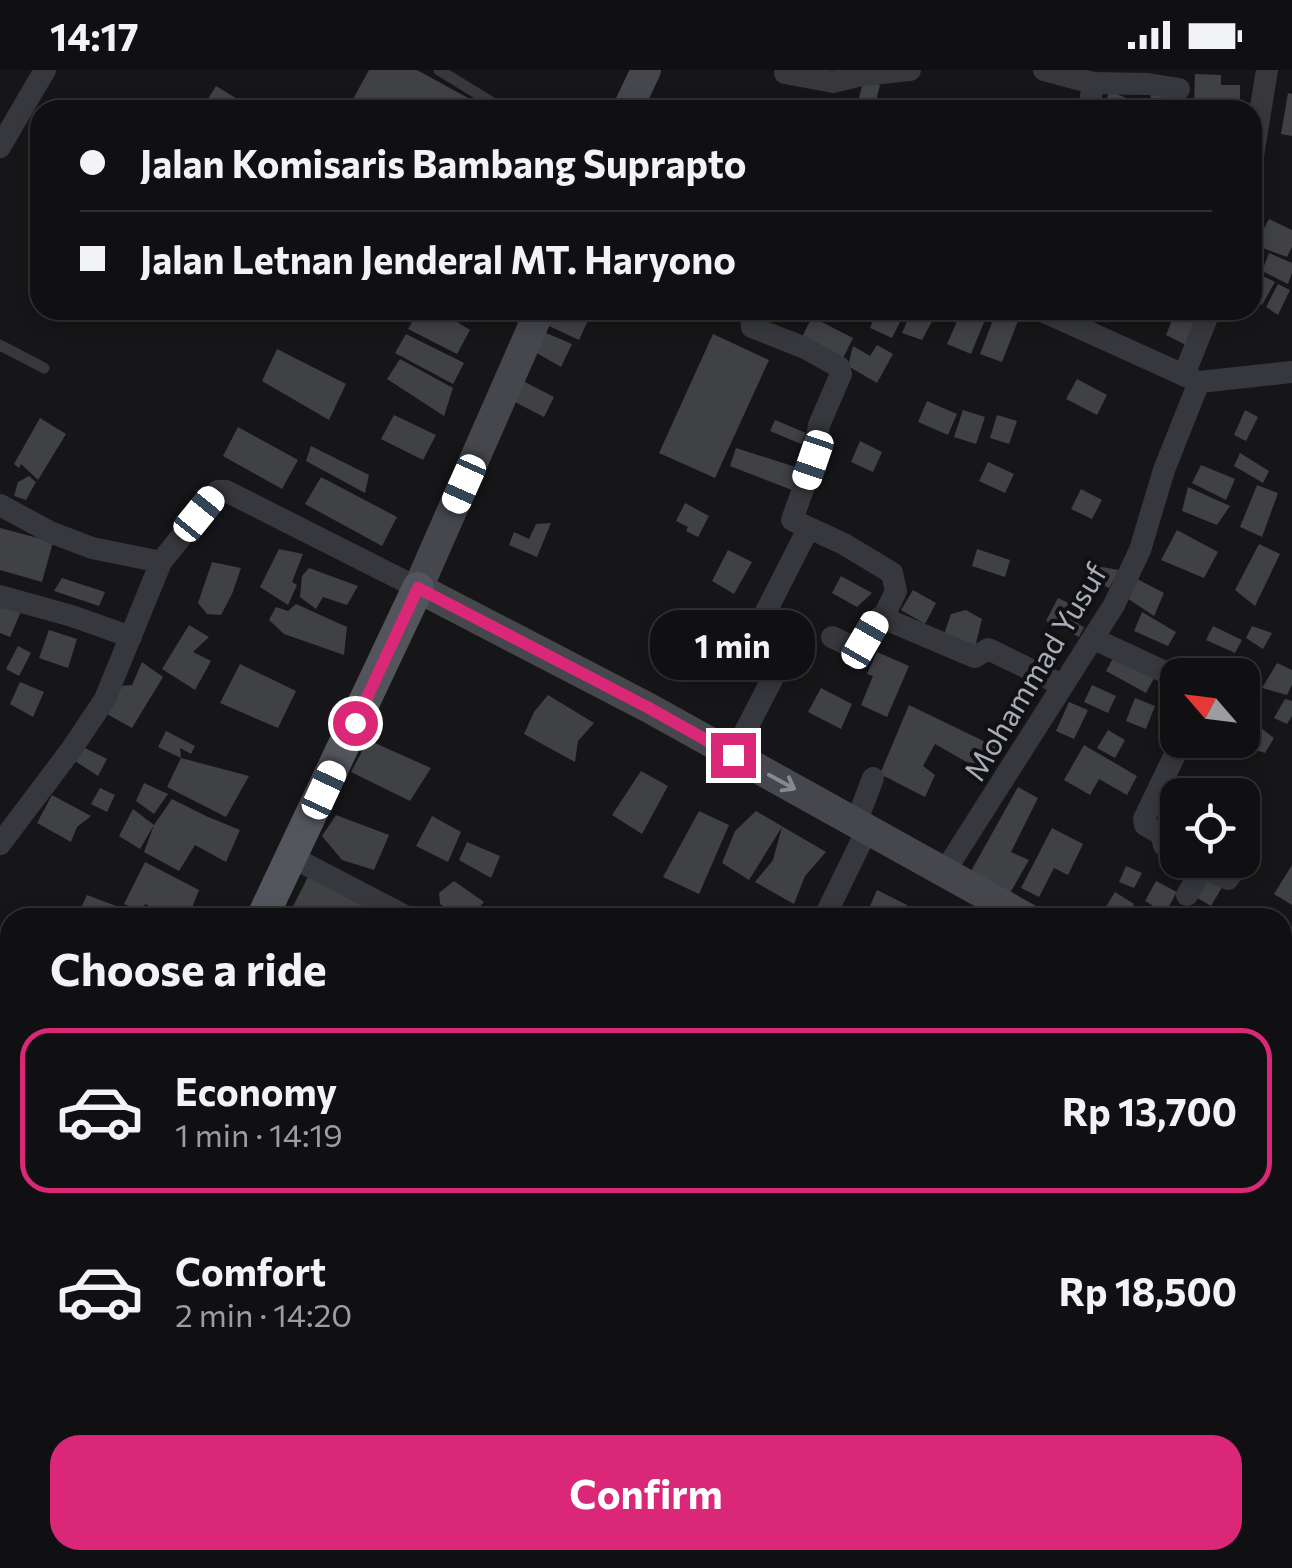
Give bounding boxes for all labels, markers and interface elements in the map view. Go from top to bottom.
text: 14:17 [50,12,139,59]
text: Jalan Komisaris Bambang Suprapto [140,139,746,186]
text: Jalan Letnan Jenderal MT. Haryono [140,235,736,282]
car [789,427,837,493]
car [438,450,490,518]
car [168,481,230,547]
street label: Mohammad Yusuf [954,555,1114,786]
car [837,607,893,673]
callout: 1 min [650,610,816,680]
text: 1 min [695,625,770,665]
north arrow [1160,658,1260,758]
map controls [1160,658,1260,878]
route start [333,701,378,746]
route end [711,733,756,778]
car [298,756,350,824]
one-way arrow [767,773,797,793]
button: locate [1160,778,1260,878]
text: Choose a ride [50,940,327,995]
icon: car [55,1066,145,1156]
text: Economy [175,1067,337,1114]
text: Rp 13,700 [1062,1087,1237,1134]
text: 1 min · 14:19 [175,1114,343,1154]
icon: car [55,1246,145,1336]
text: Comfort [175,1247,326,1294]
text: Rp 18,500 [1059,1267,1237,1314]
text: 2 min · 14:20 [175,1294,352,1334]
button: Confirm [50,1435,1242,1550]

